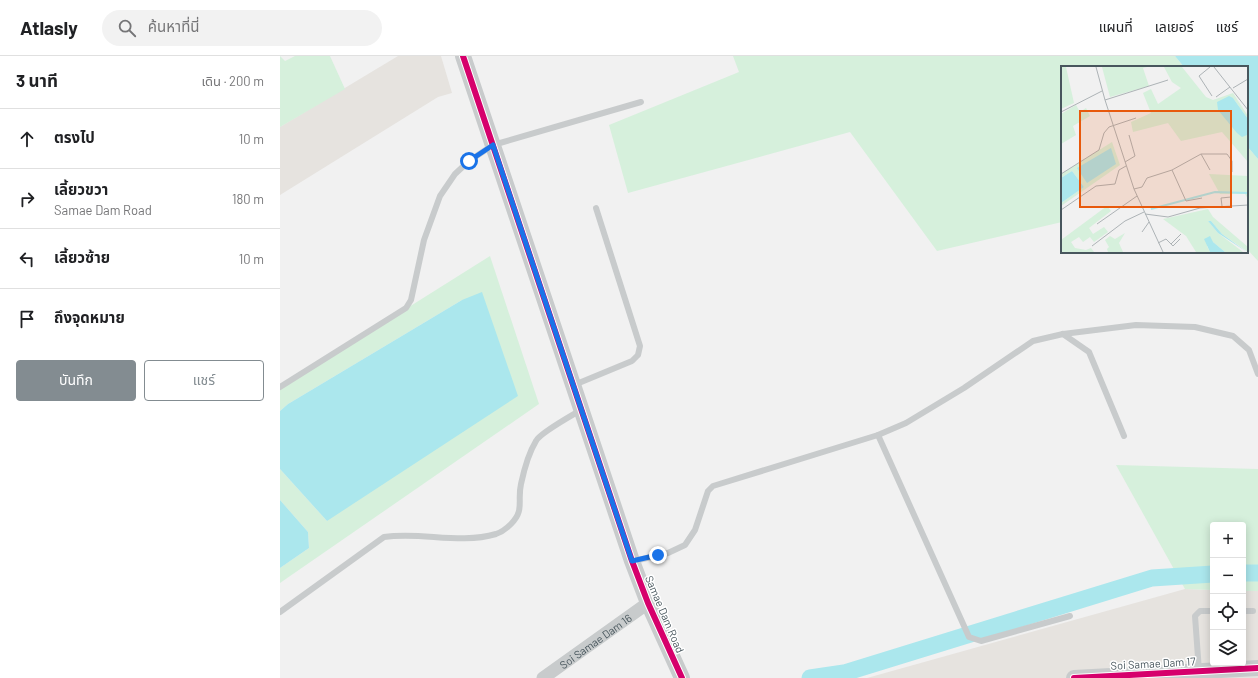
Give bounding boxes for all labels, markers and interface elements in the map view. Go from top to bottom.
search box [102,10,382,46]
text: Atlasly [20,16,78,39]
icon: search [116,17,138,39]
text: ค้นหาที่นี่ [148,17,199,35]
text: แผนที่ [1099,18,1133,35]
text: เลเยอร์ [1155,18,1194,35]
text: แชร์ [1216,18,1238,35]
inset map [1061,66,1248,253]
text: 3 นาที [16,70,58,90]
text: เดิน · 200 m [201,73,264,89]
icon: ahead [16,128,38,150]
text: ตรงไป [54,128,95,146]
text: 10 m [239,131,264,147]
route start [460,152,478,170]
text: เลี้ยวขวา [54,180,108,198]
icon: right [16,188,38,210]
text: 180 m [232,191,264,207]
text: Samae Dam Road [54,202,152,218]
icon: left [16,248,38,270]
text: เลี้ยวซ้าย [54,248,110,266]
text: 10 m [239,251,264,267]
icon: arrive [16,308,38,330]
text: ถึงจุดหมาย [54,308,125,326]
button: บันทึก [16,360,136,401]
button: แชร์ [144,360,264,401]
map controls [1210,522,1246,666]
button: + [1210,522,1246,558]
route end [649,546,667,564]
button: − [1210,558,1246,594]
street label: Samae Dam Road [643,573,687,655]
button: locate [1210,594,1246,630]
street label: Soi Samae Dam 16 [557,610,634,671]
button: layers [1210,630,1246,666]
street label: Soi Samae Dam 17 [1110,654,1196,672]

